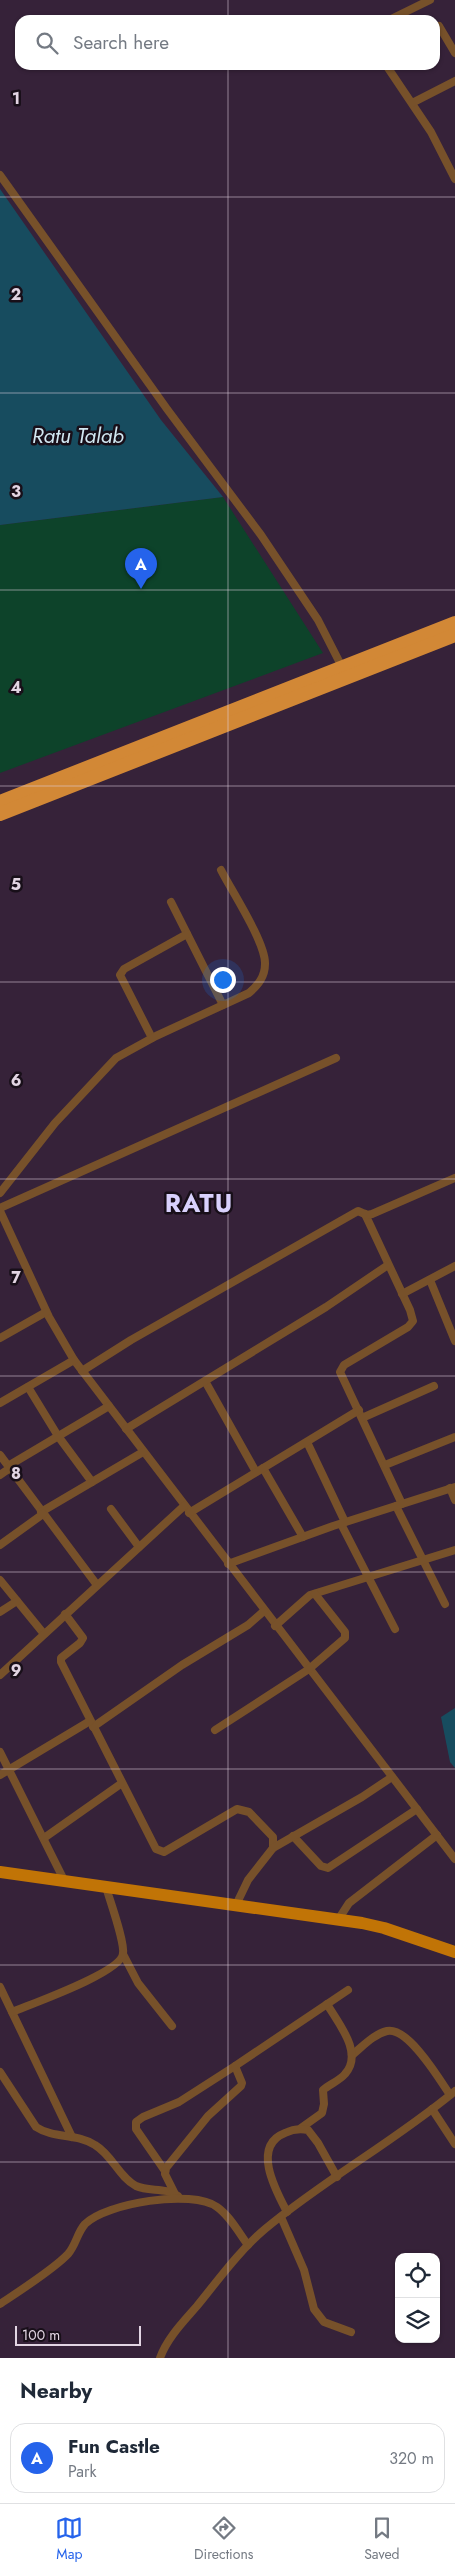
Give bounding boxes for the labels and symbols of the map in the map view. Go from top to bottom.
text: 1 [12,87,20,110]
text: 2 [11,283,21,306]
water label: Ratu Talab [32,421,124,451]
text: 3 [11,480,21,503]
pin: A [125,548,157,589]
text: 4 [10,676,22,699]
text: 5 [11,873,21,896]
your location [210,967,236,993]
text: 6 [11,1069,21,1092]
district label: RATU [165,1185,233,1221]
text: 7 [11,1266,21,1289]
text: 8 [11,1462,21,1485]
text: 9 [11,1659,21,1682]
scale bar [15,2323,141,2346]

